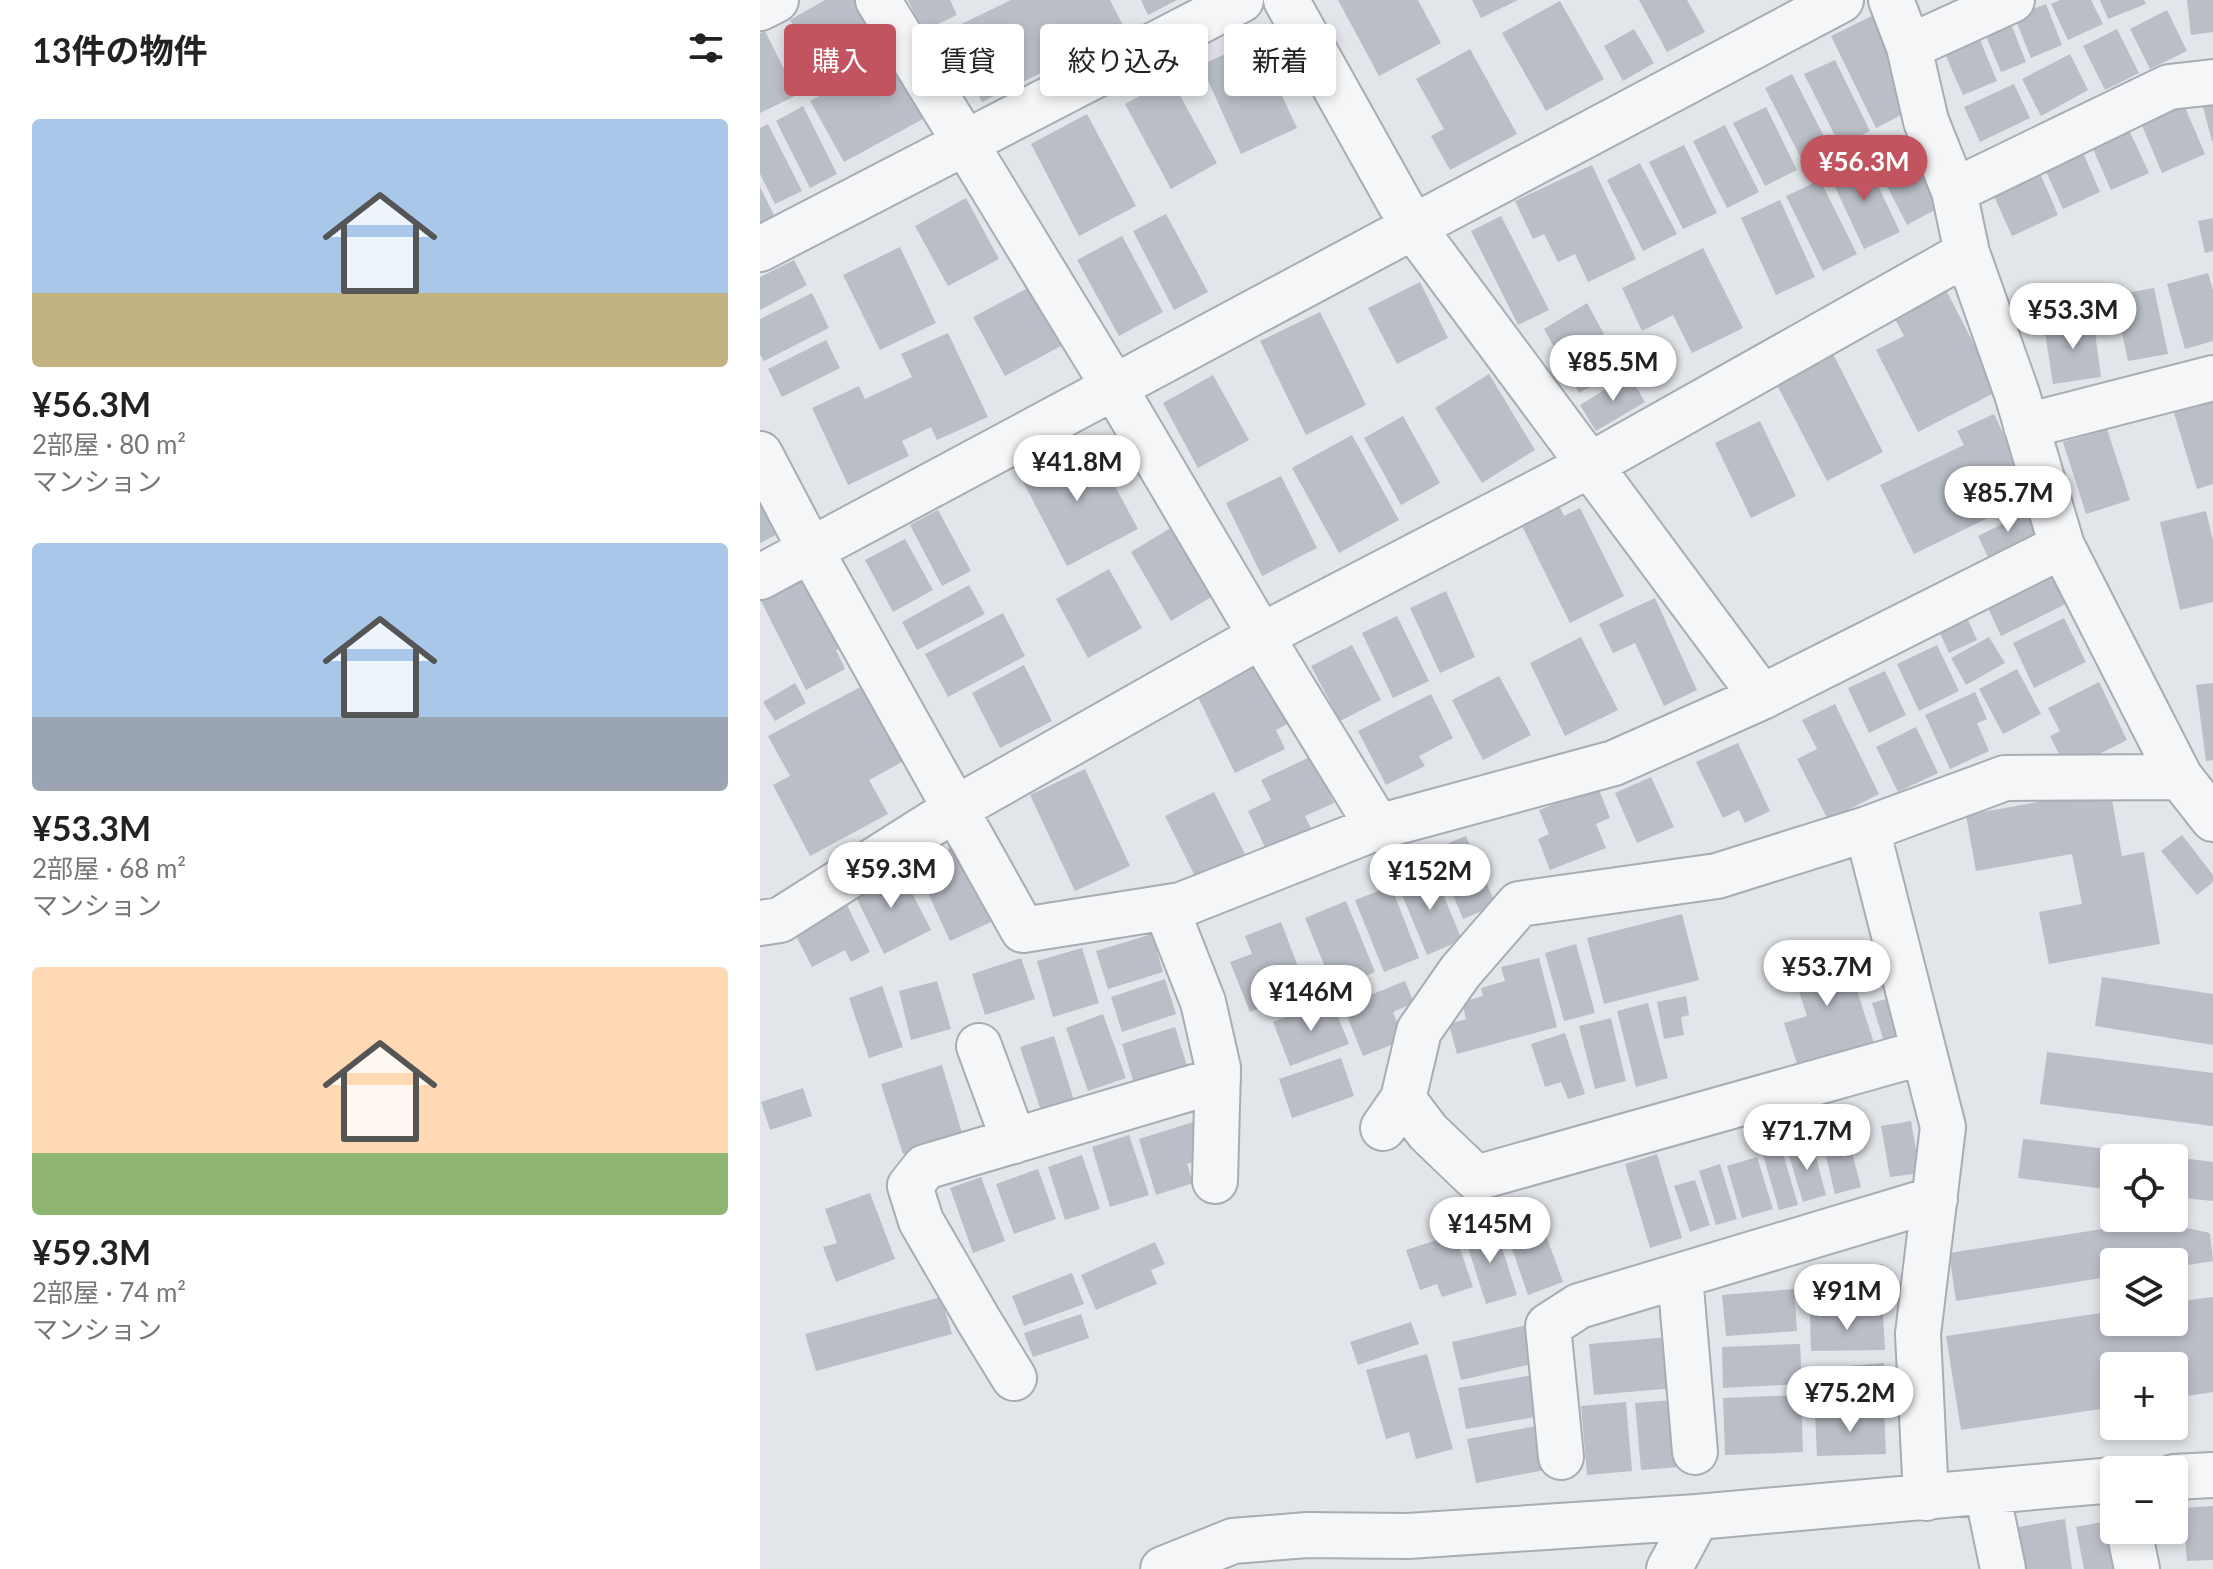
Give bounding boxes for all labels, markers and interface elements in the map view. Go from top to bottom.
chip: 購入 [784,24,896,96]
chip: 賃貸 [912,24,1024,96]
chip: 絞り込み [1040,24,1208,96]
chip: 新着 [1224,24,1336,96]
icon: filters [684,26,728,70]
text: 13件の物件 [32,29,207,70]
pin: ¥56.3M [1799,135,1929,203]
text: ¥56.3M [1818,145,1910,177]
icon: home [308,171,452,315]
pin: ¥53.3M [2008,283,2138,351]
text: ¥53.3M [2027,293,2119,325]
pin: ¥85.5M [1548,335,1678,403]
text: ¥85.5M [1567,345,1659,377]
text: ¥56.3M [32,383,151,424]
text: 2部屋 · 80 m² [32,428,186,460]
pin: ¥41.8M [1012,435,1142,503]
text: ¥41.8M [1031,445,1123,477]
text: マンション [32,465,162,497]
pin: ¥85.7M [1943,466,2073,534]
text: ¥85.7M [1962,476,2054,508]
icon: home [308,595,452,739]
text: ¥53.3M [32,807,151,848]
pin: ¥59.3M [826,842,956,910]
pin: ¥152M [1374,844,1486,912]
text: 2部屋 · 68 m² [32,852,186,884]
text: ¥59.3M [845,852,937,884]
text: ¥152M [1388,854,1472,886]
text: マンション [32,889,162,921]
pin: ¥53.7M [1762,940,1892,1008]
text: ¥53.7M [1781,950,1873,982]
pin: ¥146M [1255,965,1367,1033]
text: ¥146M [1269,975,1353,1007]
icon: home [308,1019,452,1163]
pin: ¥71.7M [1742,1104,1872,1172]
text: ¥71.7M [1761,1114,1853,1146]
map controls [2100,1144,2188,1544]
button: locate [2100,1144,2188,1232]
pin: ¥145M [1434,1197,1546,1265]
text: ¥145M [1448,1207,1532,1239]
text: ¥59.3M [32,1231,151,1272]
button: layers [2100,1248,2188,1336]
pin: ¥91M [1800,1264,1894,1332]
text: ¥91M [1812,1274,1882,1306]
text: 2部屋 · 74 m² [32,1276,186,1308]
text: マンション [32,1313,162,1345]
button: + [2100,1352,2188,1440]
pin: ¥75.2M [1785,1366,1915,1434]
text: ¥75.2M [1804,1376,1896,1408]
button: − [2100,1456,2188,1544]

